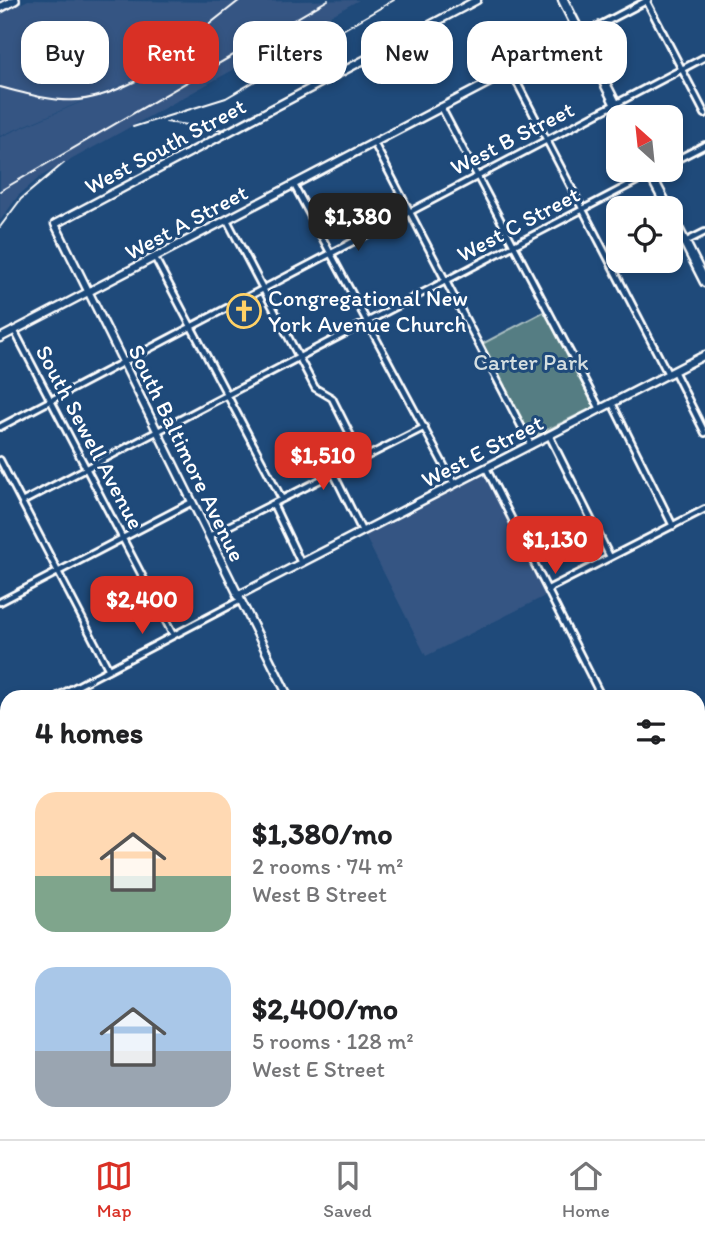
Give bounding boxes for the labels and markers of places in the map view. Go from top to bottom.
pin: $1,380 [301,194,415,253]
place label: Congregational New York Avenue Church [268,284,468,338]
church icon: Congregational New York Avenue Church [225,292,263,330]
pin: $1,510 [266,433,380,492]
pin: $1,130 [498,516,612,576]
pin: $2,400 [85,576,199,636]

